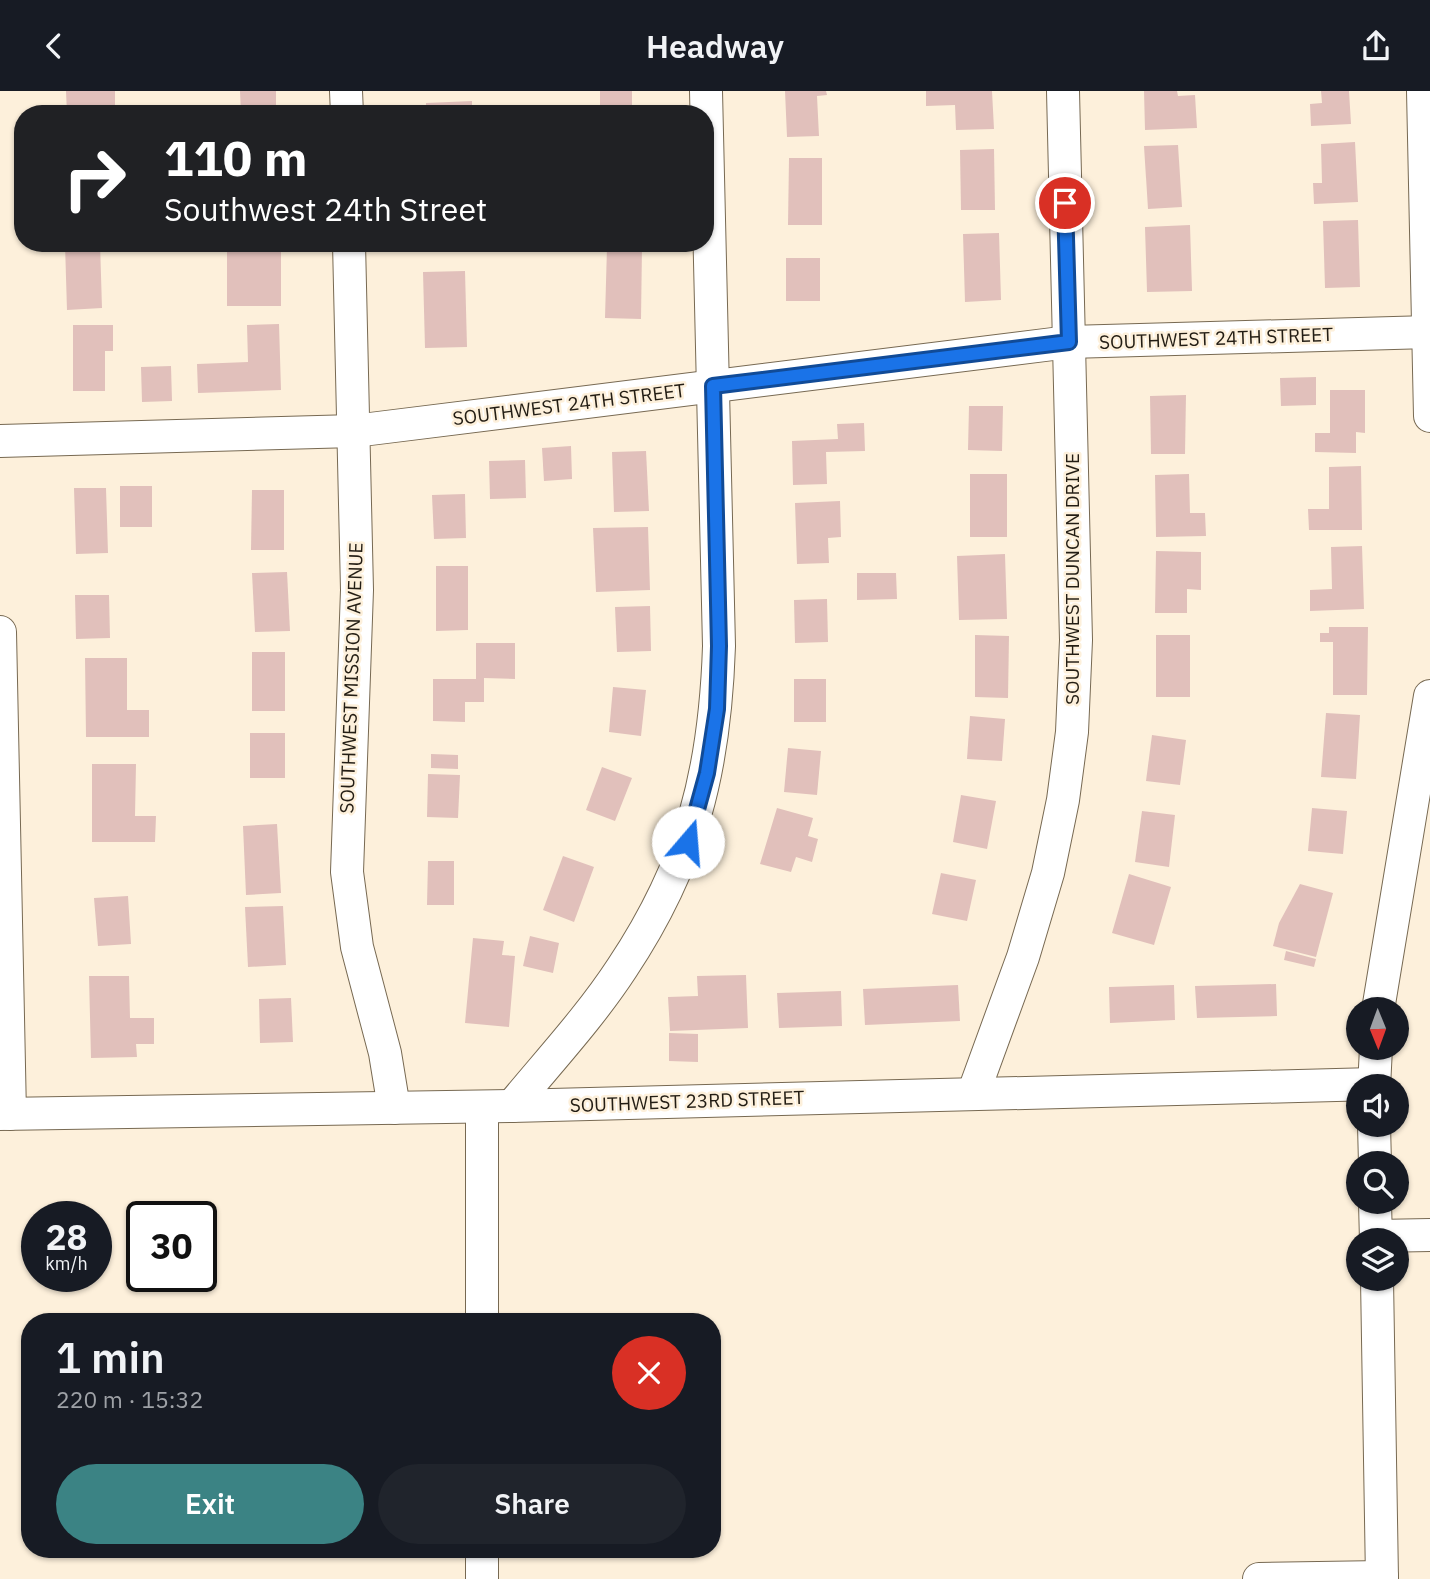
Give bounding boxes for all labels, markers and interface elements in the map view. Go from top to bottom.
text: Headway [646,25,784,67]
icon: back [35,27,73,65]
icon: share [1357,27,1395,65]
text: 110 m [164,126,308,189]
icon: right [49,133,140,224]
pin [1035,173,1095,233]
icon: arrive [1046,184,1084,222]
text: Southwest 24th Street [164,188,487,230]
street label: SOUTHWEST 24TH STREET [1099,322,1334,354]
street label: SOUTHWEST 24TH STREET [451,378,687,430]
street label: SOUTHWEST DUNCAN DRIVE [1060,453,1084,705]
street label: SOUTHWEST MISSION AVENUE [334,542,368,814]
position arrow [651,805,725,879]
north arrow [1346,997,1409,1061]
map controls [1346,997,1409,1291]
button: sound [1346,1074,1409,1137]
street label: SOUTHWEST 23RD STREET [569,1085,805,1117]
button: search [1346,1151,1409,1214]
speed limit sign: 30 [126,1201,217,1292]
text: 28 [45,1214,88,1260]
button: layers [1346,1228,1409,1291]
text: km/h [45,1252,88,1275]
text: 1 min [56,1330,165,1385]
button: close [612,1336,686,1410]
text: 220 m · 15:32 [56,1384,203,1414]
button: Exit [56,1464,364,1544]
button: Share [378,1464,686,1544]

